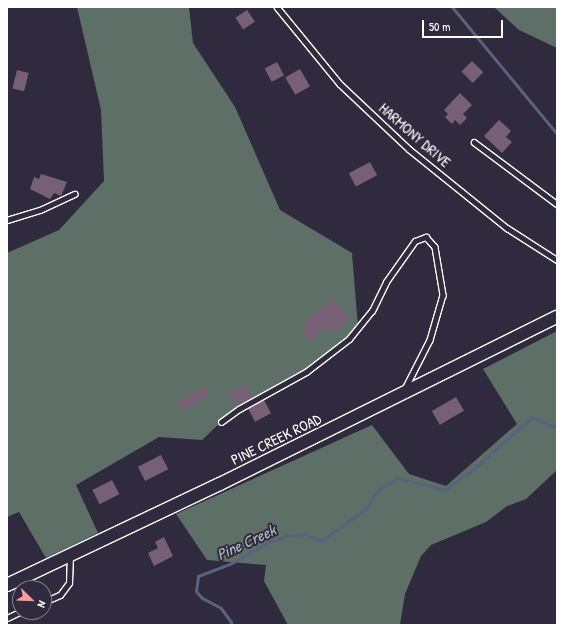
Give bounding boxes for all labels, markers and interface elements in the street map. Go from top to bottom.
scale bar [424,12,505,38]
text: 50 m [429,18,450,35]
street label: HARMONY DRIVE [376,99,454,171]
street label: PINE CREEK ROAD [228,409,324,469]
water label: Pine Creek [213,520,279,564]
north arrow [12,580,52,620]
text: N [35,599,50,610]

